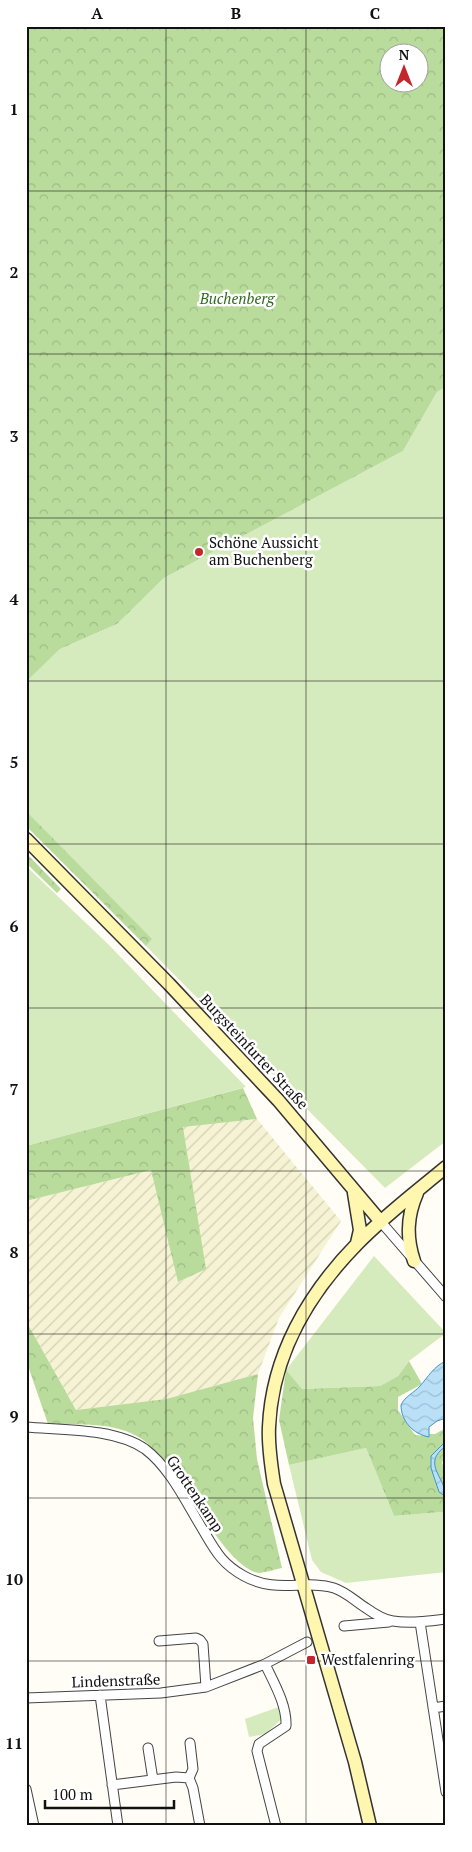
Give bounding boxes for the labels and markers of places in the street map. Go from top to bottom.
place label: Schöne Aussicht am Buchenberg [209,532,319,569]
marker: Schöne Aussicht am Buchenberg [193,546,205,558]
place label: Westfalenring [321,1649,416,1669]
marker: Westfalenring [305,1654,317,1666]

